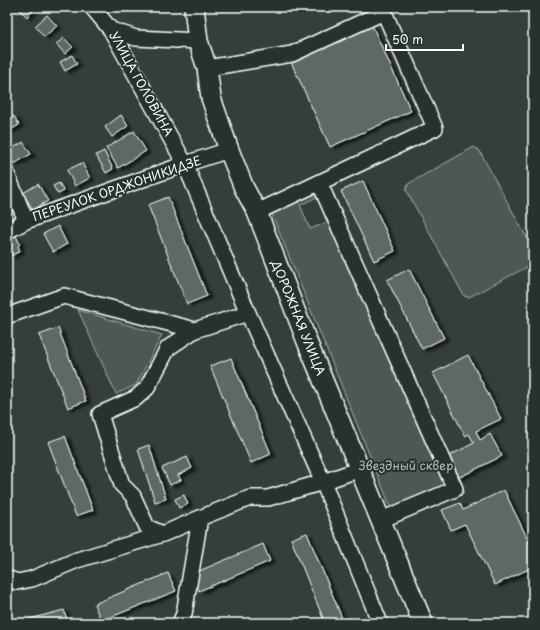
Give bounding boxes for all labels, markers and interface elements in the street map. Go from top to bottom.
scale bar [386,26,463,52]
street label: УЛИЦА ГОЛОВИНА [106,28,178,139]
text: 50 m [392,30,423,48]
street label: ПЕРЕУЛОК ОРДЖОНИКИДЗЕ [30,151,204,225]
street label: ДОРОЖНАЯ УЛИЦА [267,256,330,378]
park label: Звездный сквер [359,456,453,474]

